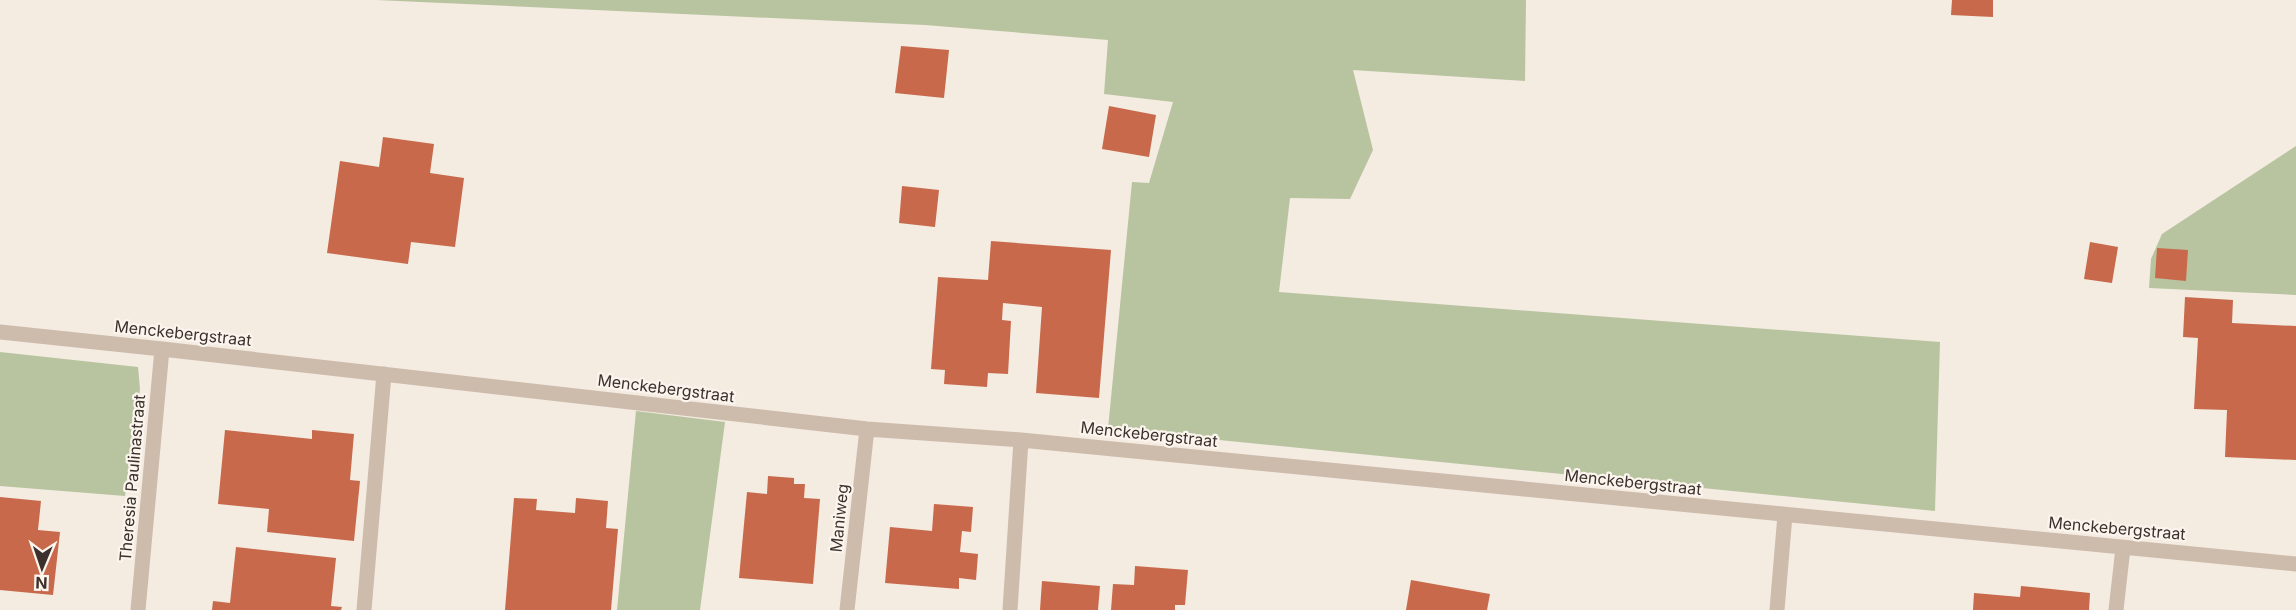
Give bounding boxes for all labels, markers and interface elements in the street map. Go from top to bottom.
street label: Menckebergstraat [113,316,253,350]
street label: Menckebergstraat [596,370,736,406]
street label: Theresia Paulinastraat [115,394,149,562]
street label: Menckebergstraat [1079,417,1219,451]
street label: Menckebergstraat [1563,465,1703,499]
street label: Maniweg [825,483,853,553]
street label: Menckebergstraat [2048,512,2186,544]
north arrow [12,538,72,598]
text: N [35,573,48,593]

